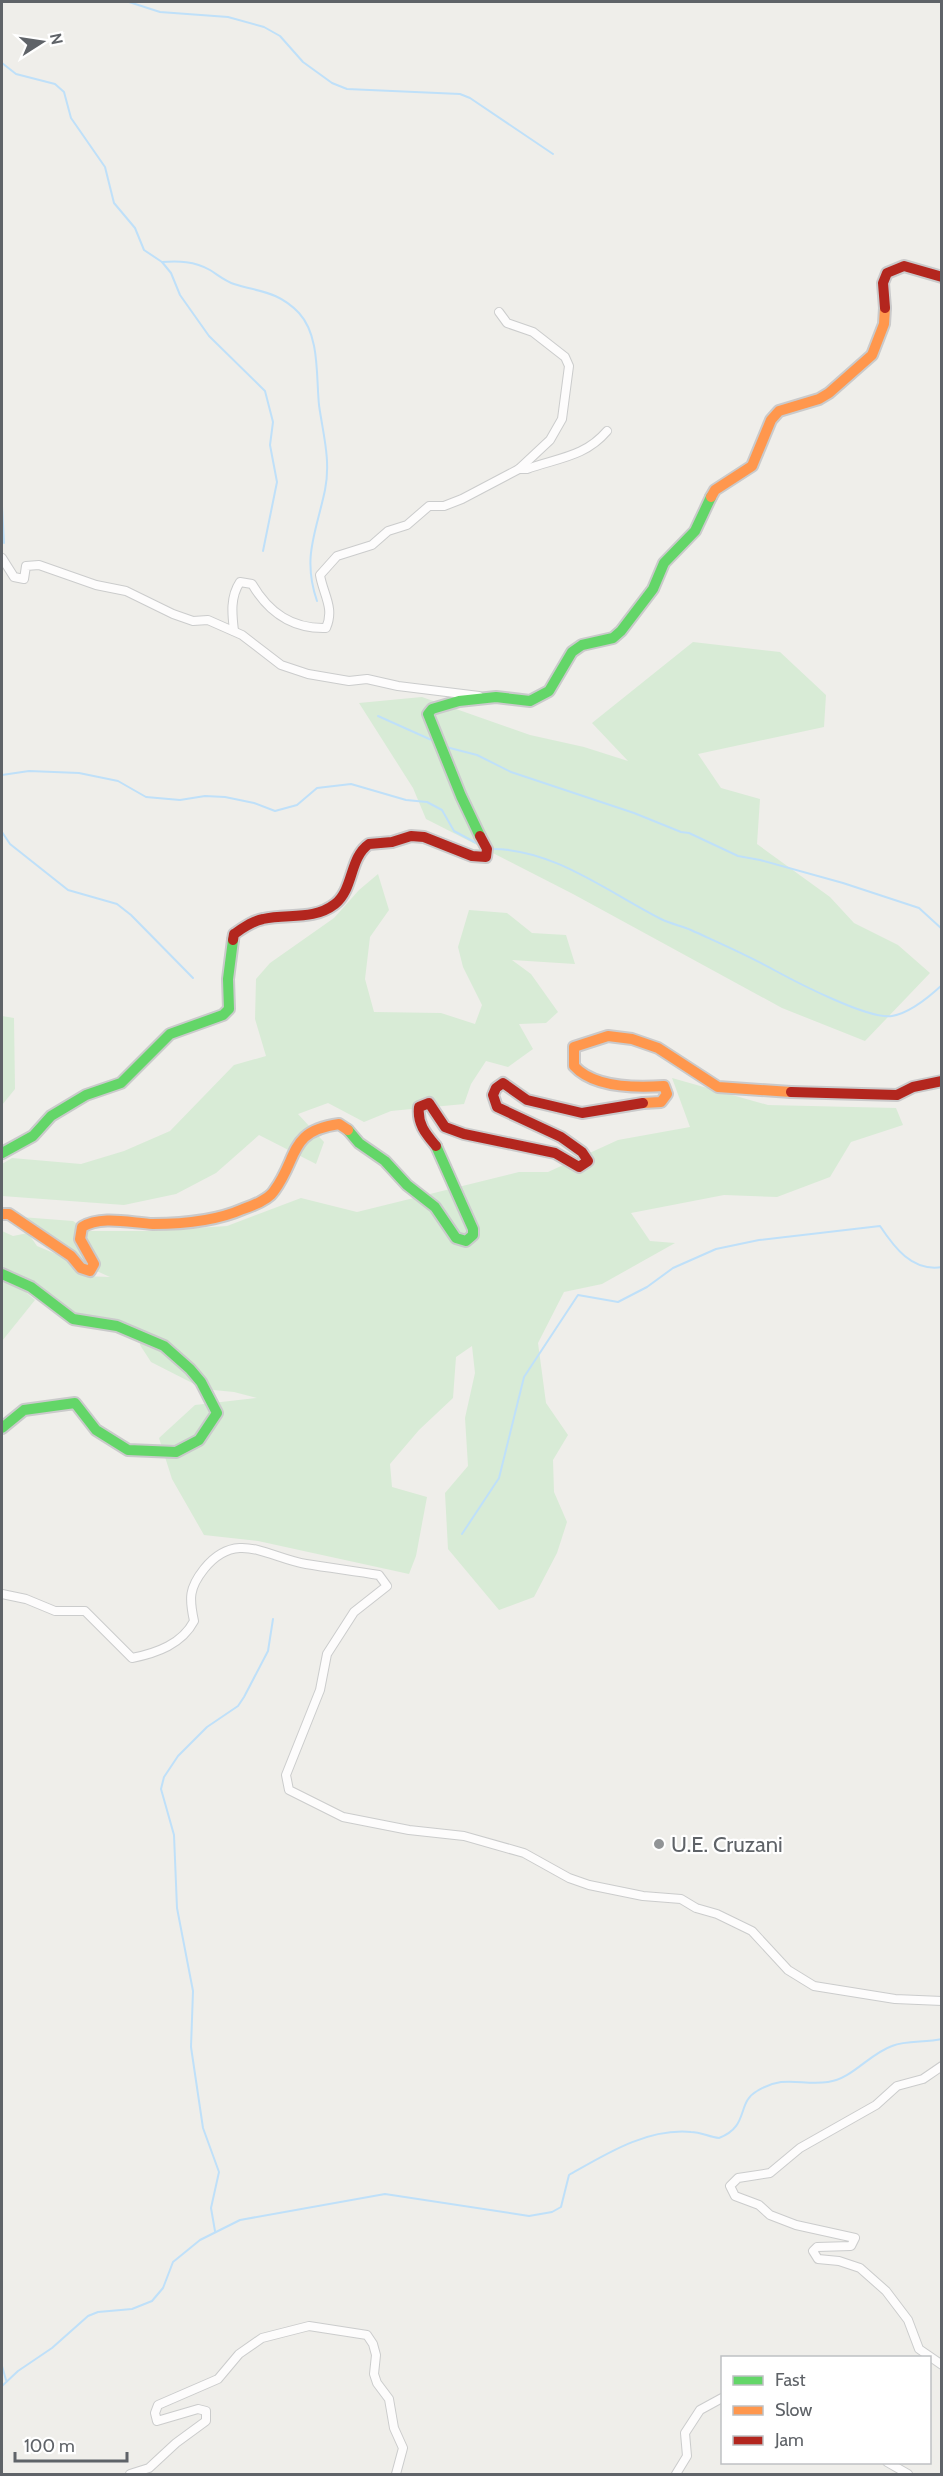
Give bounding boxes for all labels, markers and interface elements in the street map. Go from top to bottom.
north arrow [12,12,72,72]
text: N [46,31,67,46]
place label: U.E. Cruzani [671,1831,783,1858]
marker: U.E. Cruzani [652,1837,666,1851]
legend [721,2356,931,2464]
text: Fast [775,2369,806,2391]
text: Slow [775,2399,812,2421]
scale bar [15,2425,128,2463]
text: Jam [774,2429,804,2451]
text: 100 m [24,2435,75,2457]

